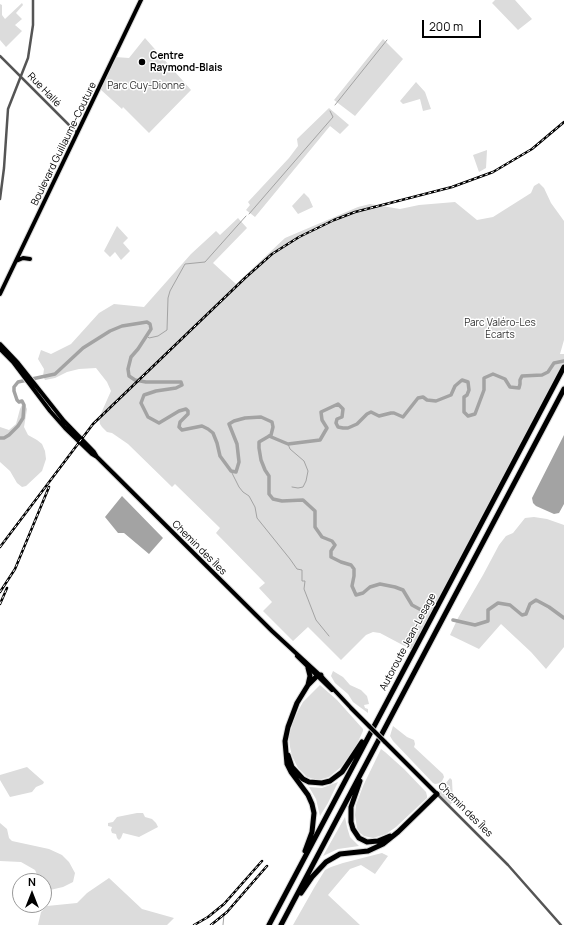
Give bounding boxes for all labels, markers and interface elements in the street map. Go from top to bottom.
scale bar [424,12,483,38]
text: 200 m [429,18,463,35]
place label: Centre Raymond-Blais [150,50,222,74]
marker: Centre Raymond-Blais [137,57,147,67]
street label: Rue Hallé [25,70,63,110]
street label: Boulevard Guillaume-Couture [29,80,99,208]
park label: Parc Guy-Dionne [107,80,185,92]
park label: Parc Valéro-Les Écarts [464,317,536,340]
street label: Chemin des Îles [169,518,229,578]
street label: Autoroute Jean-Lesage [377,591,439,693]
street label: Chemin des Îles [435,780,495,840]
north arrow [12,873,52,913]
text: N [28,874,36,889]

